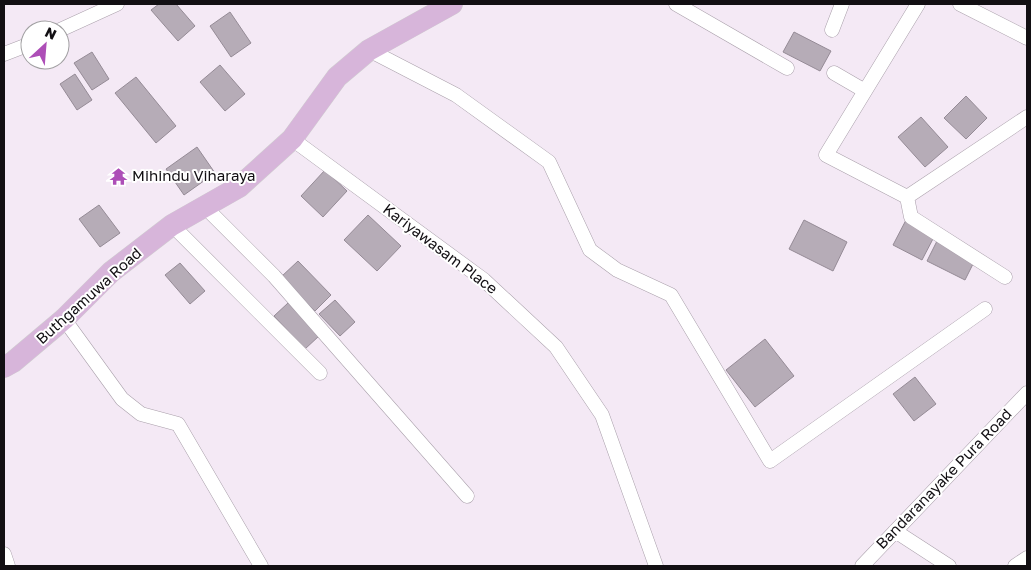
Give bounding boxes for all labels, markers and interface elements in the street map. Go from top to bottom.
north arrow [20,20,70,70]
text: N [42,23,59,43]
temple icon: Mihindu Viharaya [108,166,128,186]
place label: Mihindu Viharaya [132,166,256,184]
street label: Kariyawasam Place [380,199,502,297]
street label: Buthgamuwa Road [32,243,145,347]
street label: Bandaranayake Pura Road [872,405,1015,552]

